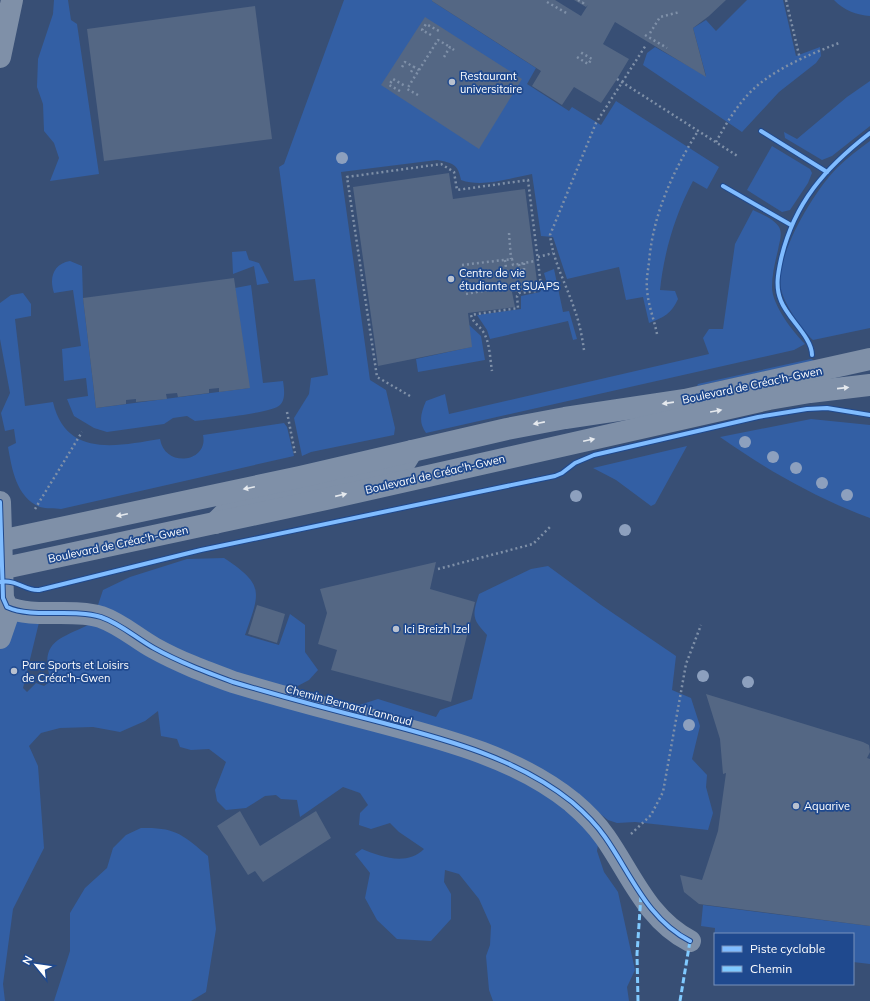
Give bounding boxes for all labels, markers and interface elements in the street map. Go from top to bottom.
place label: Restaurant universitaire [460,69,522,96]
marker: Restaurant universitaire [447,77,457,87]
place label: Centre de vie étudiante et SUAPS [459,266,560,293]
marker: Centre de vie étudiante et SUAPS [446,274,456,284]
street label: Boulevard de Créac'h-Gwen [681,363,823,407]
one-way arrow [837,385,849,391]
one-way arrow [662,400,674,406]
one-way arrow [710,408,722,414]
one-way arrow [533,420,546,426]
one-way arrow [583,436,595,442]
street label: Boulevard de Créac'h-Gwen [364,451,506,497]
one-way arrow [242,485,255,491]
one-way arrow [335,492,347,498]
one-way arrow [115,513,128,519]
street label: Boulevard de Créac'h-Gwen [47,522,189,566]
place label: Ici Breizh Izel [404,622,470,636]
marker: Ici Breizh Izel [391,624,401,634]
place label: Parc Sports et Loisirs de Créac'h-Gwen [22,658,129,685]
marker: Parc Sports et Loisirs de Créac'h-Gwen [9,666,19,676]
street label: Chemin Bernard Lannaud [284,681,414,729]
place label: Aquarive [804,799,850,813]
marker: Aquarive [791,801,801,811]
legend [714,933,854,985]
text: Piste cyclable [750,941,825,956]
north arrow [16,945,56,985]
text: N [19,953,35,967]
text: Chemin [750,961,792,976]

